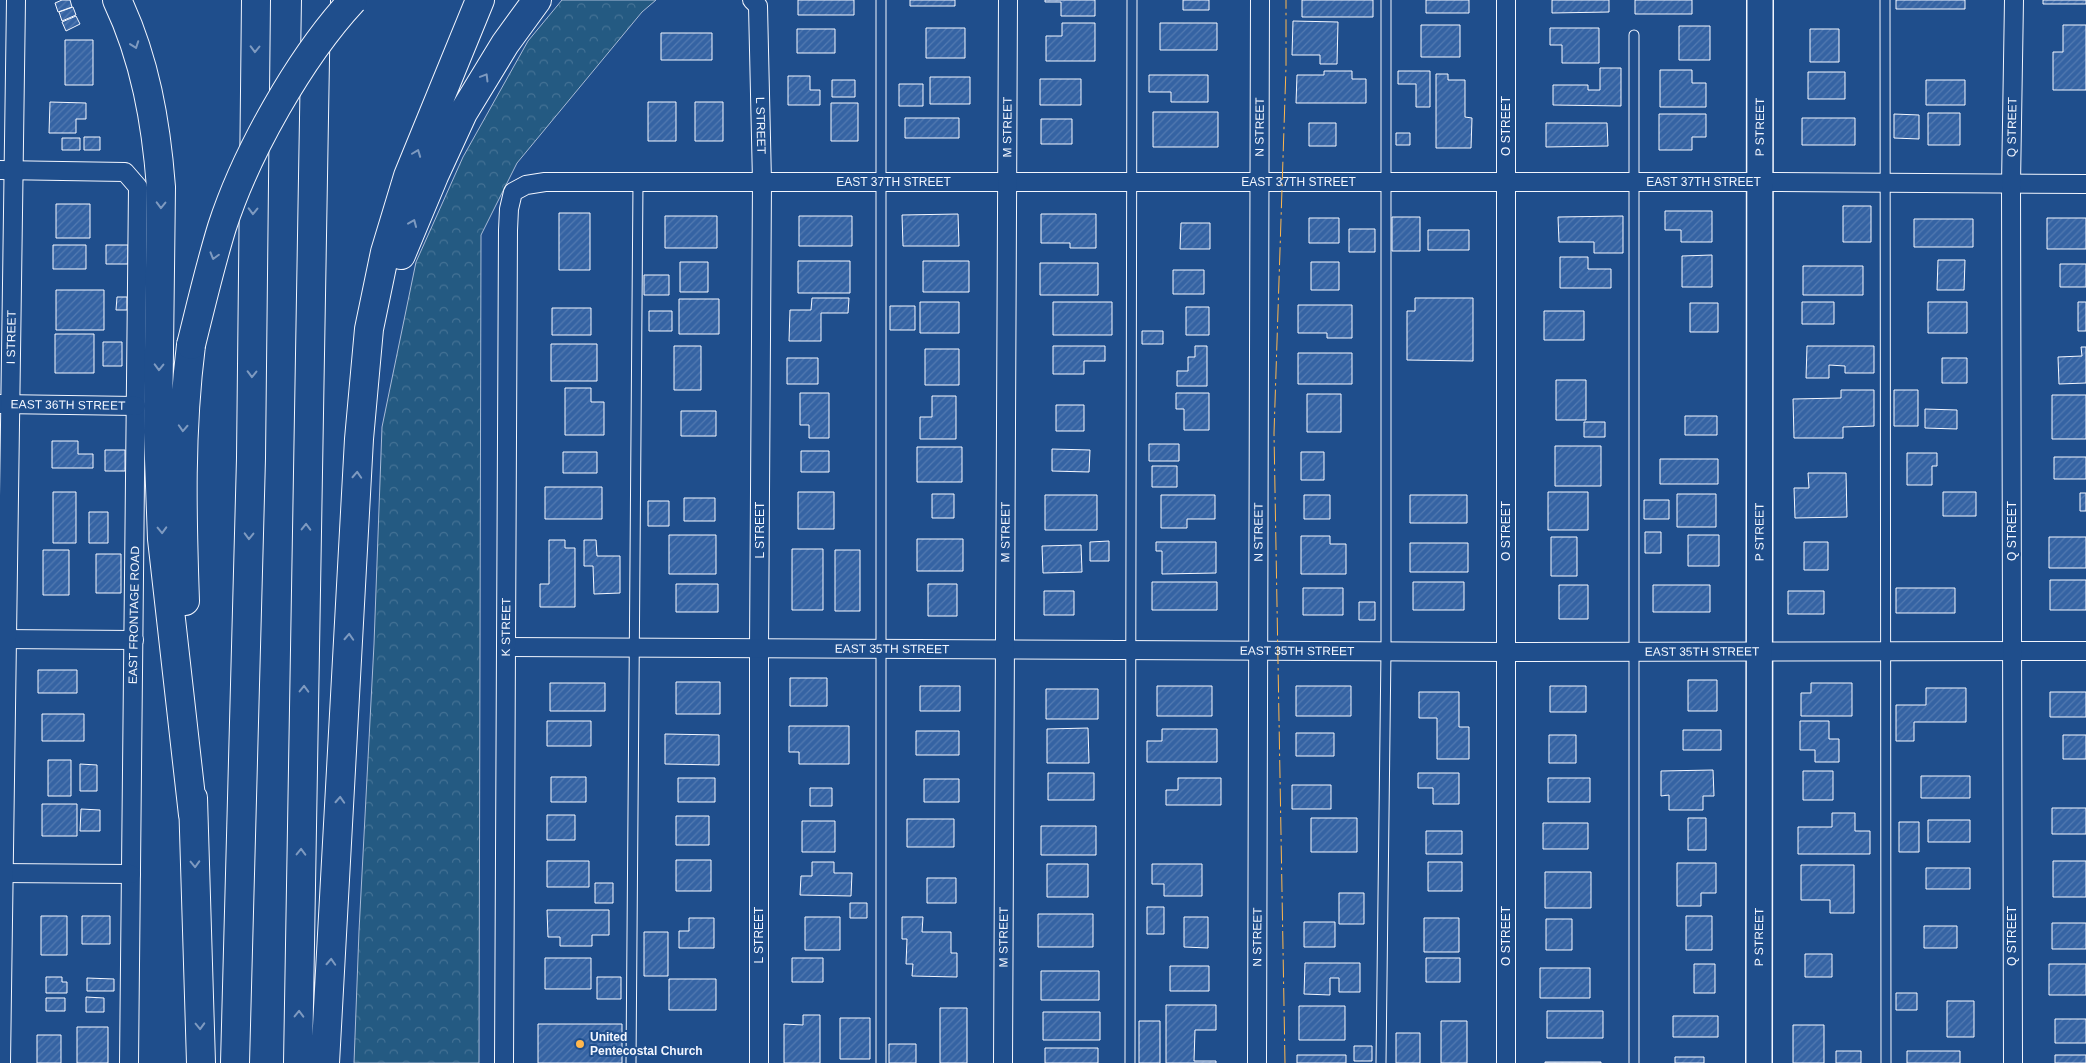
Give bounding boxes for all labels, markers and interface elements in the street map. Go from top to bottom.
one-way arrow [129,40,139,49]
one-way arrow [250,45,260,53]
one-way arrow [479,74,488,83]
street label: O STREET [1499,95,1513,156]
street label: M STREET [1000,96,1015,157]
street label: Q STREET [2004,96,2019,157]
street label: L STREET [753,97,768,155]
street label: N STREET [1253,97,1267,157]
street label: P STREET [1753,97,1767,156]
one-way arrow [411,149,421,158]
street label: EAST 37TH STREET [836,175,951,189]
street label: EAST 37TH STREET [1241,175,1356,189]
street label: EAST 37TH STREET [1646,175,1761,189]
one-way arrow [156,201,166,209]
one-way arrow [248,207,259,215]
one-way arrow [407,219,418,228]
one-way arrow [209,251,219,260]
street label: I STREET [4,309,19,364]
one-way arrow [154,364,164,371]
one-way arrow [247,370,257,378]
street label: EAST 36TH STREET [11,397,126,413]
one-way arrow [177,425,188,433]
one-way arrow [352,471,363,479]
street label: O STREET [1499,500,1513,561]
street label: Q STREET [2005,500,2019,561]
street label: L STREET [753,501,767,558]
street label: M STREET [998,501,1013,562]
street label: N STREET [1251,502,1266,562]
street label: P STREET [1752,502,1767,561]
one-way arrow [301,523,311,530]
one-way arrow [156,526,167,534]
one-way arrow [244,532,254,540]
street label: EAST FRONTAGE ROAD [126,545,142,684]
street label: K STREET [499,597,513,656]
one-way arrow [343,633,354,641]
street label: EAST 35TH STREET [835,642,950,656]
street label: EAST 35TH STREET [1240,644,1355,658]
street label: EAST 35TH STREET [1645,645,1760,659]
one-way arrow [298,685,309,693]
one-way arrow [334,795,345,803]
one-way arrow [296,848,306,856]
one-way arrow [190,860,200,868]
street label: O STREET [1499,905,1513,966]
street label: Q STREET [2005,905,2019,966]
street label: L STREET [752,906,766,963]
street label: M STREET [996,906,1011,967]
street label: N STREET [1250,907,1264,967]
street label: P STREET [1752,907,1766,966]
one-way arrow [325,958,336,966]
one-way arrow [293,1010,304,1018]
one-way arrow [195,1023,205,1031]
place label: United Pentecostal Church [590,1030,703,1058]
marker: United Pentecostal Church [574,1038,586,1050]

